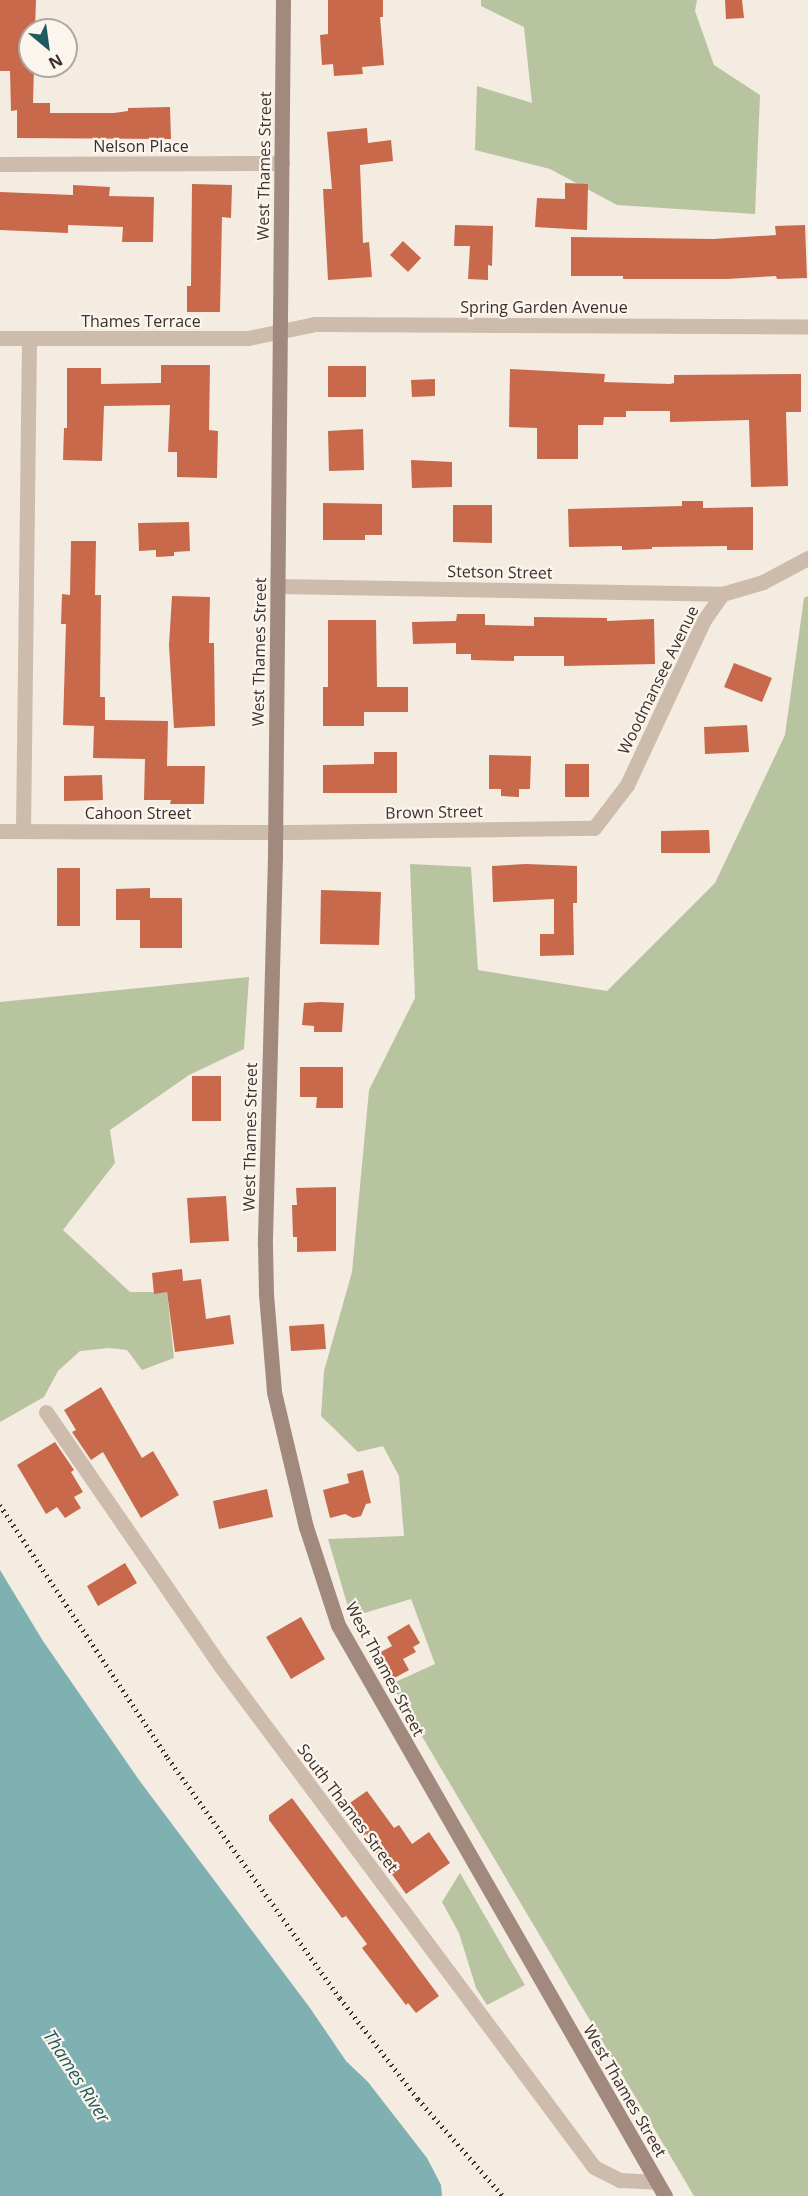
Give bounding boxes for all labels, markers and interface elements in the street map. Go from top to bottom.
north arrow [18,18,78,78]
text: N [45,49,67,75]
street label: West Thames Street [253,91,275,241]
street label: Nelson Place [93,136,189,156]
street label: Spring Garden Avenue [460,297,628,317]
street label: Thames Terrace [81,311,201,331]
street label: Stetson Street [447,561,553,583]
street label: West Thames Street [248,577,270,727]
street label: Woodmansee Avenue [614,603,702,757]
street label: Brown Street [385,802,483,822]
street label: Cahoon Street [85,803,191,823]
street label: West Thames Street [239,1062,261,1212]
street label: West Thames Street [342,1599,428,1739]
street label: South Thames Street [293,1740,403,1876]
street label: West Thames Street [579,2022,671,2160]
water label: Thames River [39,2026,115,2126]

